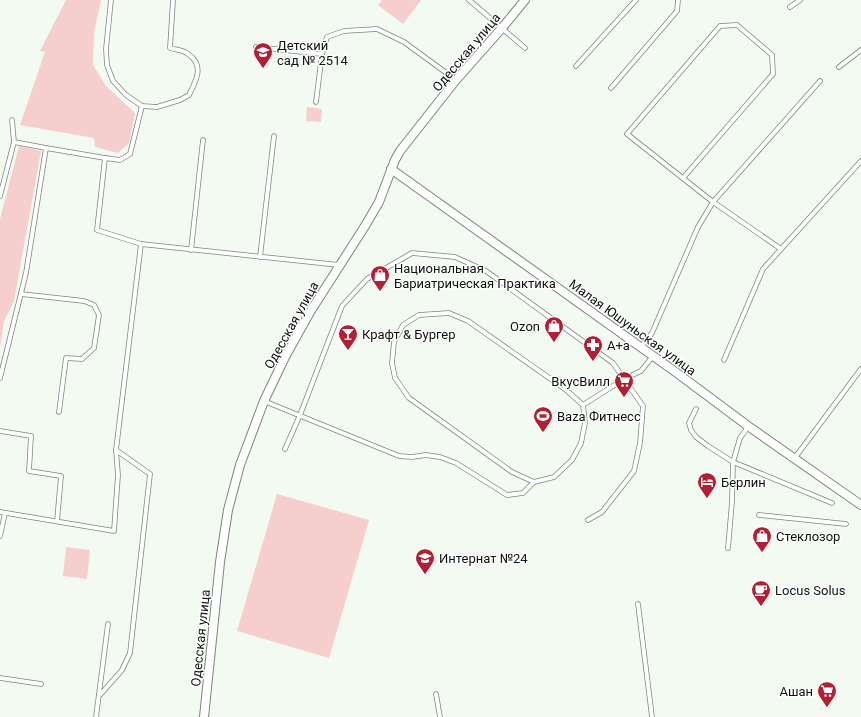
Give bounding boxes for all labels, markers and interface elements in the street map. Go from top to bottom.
street label: Одесская улица [429,10,503,94]
place label: Детский сад № 2514 [277,38,348,68]
school or university icon: Детский сад № 2514 [252,41,274,69]
place label: Национальная Бариатрическая Практика [394,261,556,291]
shop icon: Национальная Бариатрическая Практика [369,264,391,292]
street label: Малая Юшуньская улица [566,276,699,378]
street label: Одесская улица [261,279,322,371]
shop icon: Ozon [543,315,565,343]
place label: Ozon [510,319,540,334]
bar icon: Крафт & Бургер [337,323,359,351]
place label: Крафт & Бургер [362,327,455,342]
pharmacy icon: А+а [582,334,604,362]
place label: А+а [607,338,630,353]
supermarket icon: ВкусВилл [613,370,635,398]
place label: ВкусВилл [551,374,610,389]
sports icon: Baza Фитнесс [532,405,554,433]
place label: Baza Фитнесс [557,409,641,424]
hotel icon: Берлин [696,471,718,499]
place label: Берлин [721,475,766,490]
shop icon: Стеклозор [751,525,773,553]
place label: Стеклозор [776,529,840,544]
school or university icon: Интернат №24 [414,547,436,575]
place label: Интернат №24 [439,551,528,566]
cafe icon: Locus Solus [750,579,772,607]
place label: Locus Solus [775,583,846,598]
street label: Одесская улица [188,589,213,687]
supermarket icon: Ашан [816,680,838,708]
place label: Ашан [779,684,813,699]

